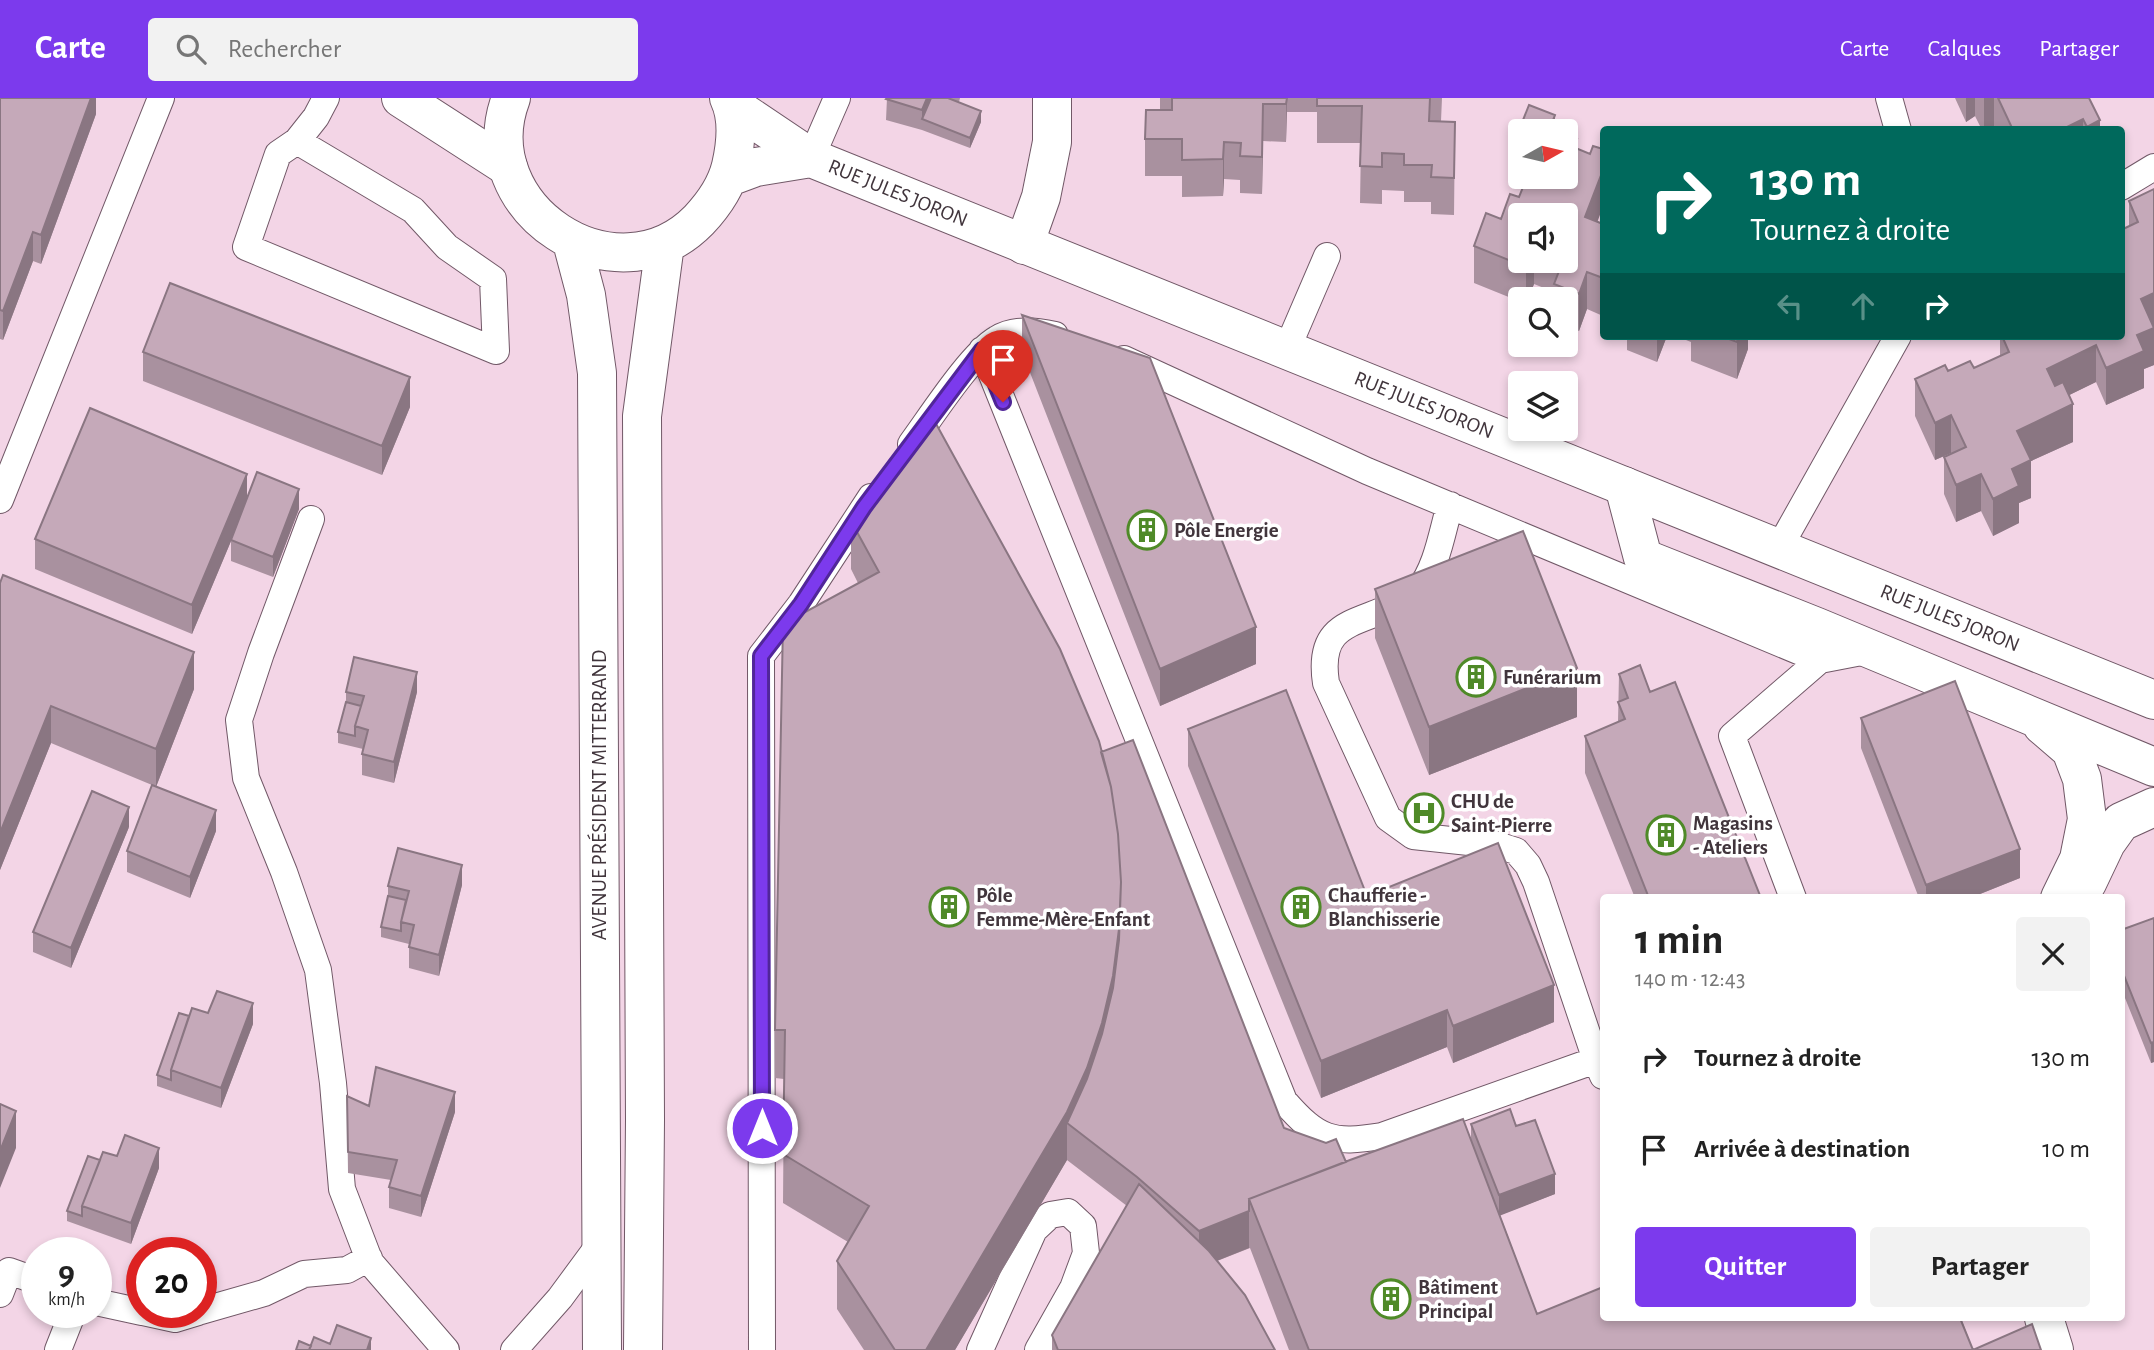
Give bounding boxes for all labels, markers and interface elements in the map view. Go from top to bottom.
search box [148,18,638,81]
icon: search [172,30,210,68]
text: Carte [35,32,106,65]
text: Rechercher [228,36,341,62]
text: Carte [1840,37,1889,61]
text: Calques [1927,37,2001,61]
text: Partager [2039,37,2119,61]
north arrow [1508,119,1578,189]
map controls [1508,119,1578,441]
icon: right [1635,154,1726,245]
street label: RUE JULES JORON [825,155,971,231]
text: 130 m [1750,156,1861,205]
button: sound [1508,203,1578,273]
text: Tournez à droite [1750,214,1950,246]
button: search [1508,287,1578,357]
icon: left [1771,287,1809,325]
icon: ahead [1844,287,1882,325]
icon: right [1917,287,1955,325]
pin [973,330,1033,402]
icon: arrive [984,341,1022,379]
street label: RUE JULES JORON [1351,367,1497,443]
button: layers [1508,371,1578,441]
building icon: Pôle Energie [1126,509,1168,551]
place label: Pôle Energie [1174,520,1279,541]
street label: RUE JULES JORON [1877,580,2023,656]
street label: AVENUE PRÉSIDENT MITTERRAND [587,650,610,940]
building icon: Funérarium [1455,656,1497,698]
place label: Funérarium [1503,667,1601,688]
place label: CHU de Saint-Pierre [1451,791,1552,836]
hospital icon: CHU de Saint-Pierre [1403,792,1445,834]
place label: Magasins - Ateliers [1693,813,1773,858]
building icon: Magasins - Ateliers [1645,814,1687,856]
place label: Pôle Femme-Mère-Enfant [976,885,1150,930]
place label: Chaufferie - Blanchisserie [1328,885,1440,930]
building icon: Pôle Femme-Mère-Enfant [928,886,970,928]
building icon: Chaufferie - Blanchisserie [1280,886,1322,928]
button: close [2016,917,2090,991]
text: 1 min [1635,919,1724,961]
text: 140 m · 12:43 [1635,968,1745,991]
icon: right [1635,1040,1673,1078]
text: Tournez à droite [1694,1045,1861,1071]
text: 130 m [2032,1045,2090,1071]
position arrow [725,1091,799,1165]
icon: arrive [1635,1131,1673,1169]
text: Arrivée à destination [1694,1136,1910,1162]
text: 10 m [2042,1136,2090,1162]
button: Quitter [1635,1227,1856,1307]
button: Partager [1870,1227,2090,1307]
speed limit sign: 20 [126,1237,217,1328]
text: 9 [58,1256,75,1291]
place label: Bâtiment Principal [1418,1277,1498,1322]
building icon: Bâtiment Principal [1370,1278,1412,1320]
text: km/h [48,1291,85,1309]

